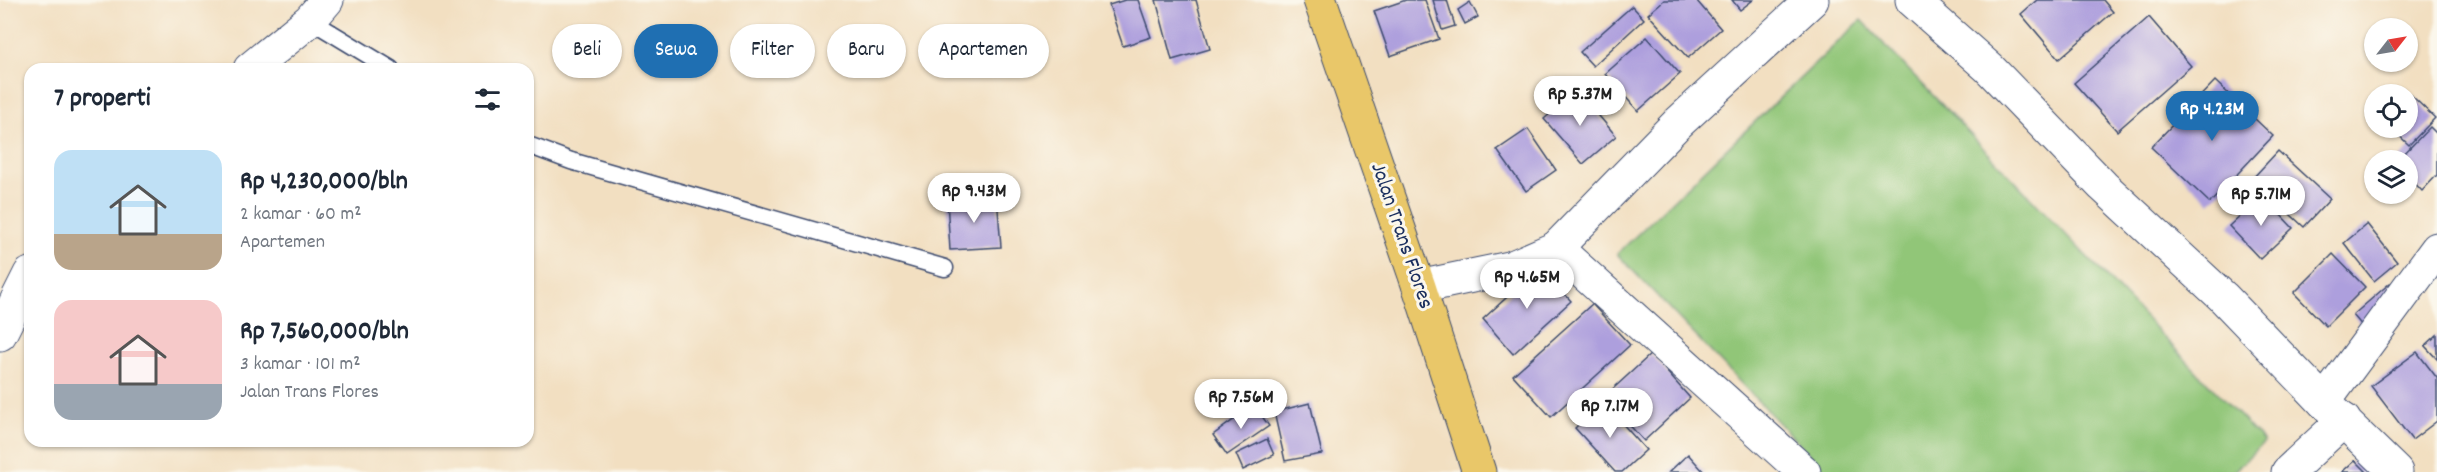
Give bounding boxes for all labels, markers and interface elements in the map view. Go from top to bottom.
north arrow [2364,18,2418,72]
map controls [2364,18,2418,204]
chip: Beli [552,24,622,78]
chip: Sewa [634,24,718,78]
chip: Filter [730,24,815,78]
chip: Baru [827,24,906,78]
chip: Apartemen [918,24,1049,78]
pin: Rp 5.37M [1518,76,1642,127]
text: 7 properti [54,81,151,118]
text: Rp 5.37M [1548,81,1612,109]
icon: filters [471,83,504,116]
button: locate [2364,84,2418,138]
pin: Rp 4.23M [2150,91,2274,142]
text: Rp 4.23M [2180,96,2244,124]
button: layers [2364,150,2418,204]
street label: Jalan Trans Flores [1361,159,1441,313]
text: Rp 4,230,000/bln [240,164,408,201]
pin: Rp 9.43M [912,173,1036,224]
icon: home [102,174,174,246]
pin: Rp 5.71M [2199,176,2323,227]
text: Rp 9.43M [942,178,1006,206]
text: Rp 5.71M [2231,181,2291,209]
text: 2 kamar · 60 m² [240,201,361,229]
text: Apartemen [240,229,325,257]
pin: Rp 4.65M [1465,259,1589,310]
text: Rp 4.65M [1494,264,1560,292]
text: Rp 7,560,000/bln [240,314,409,351]
icon: home [102,324,174,396]
text: 3 kamar · 101 m² [240,351,361,379]
text: Jalan Trans Flores [240,379,379,407]
pin: Rp 7.56M [1179,379,1303,430]
text: Rp 7.56M [1208,384,1274,412]
pin: Rp 7.17M [1548,388,1672,439]
text: Rp 7.17M [1581,393,1639,421]

